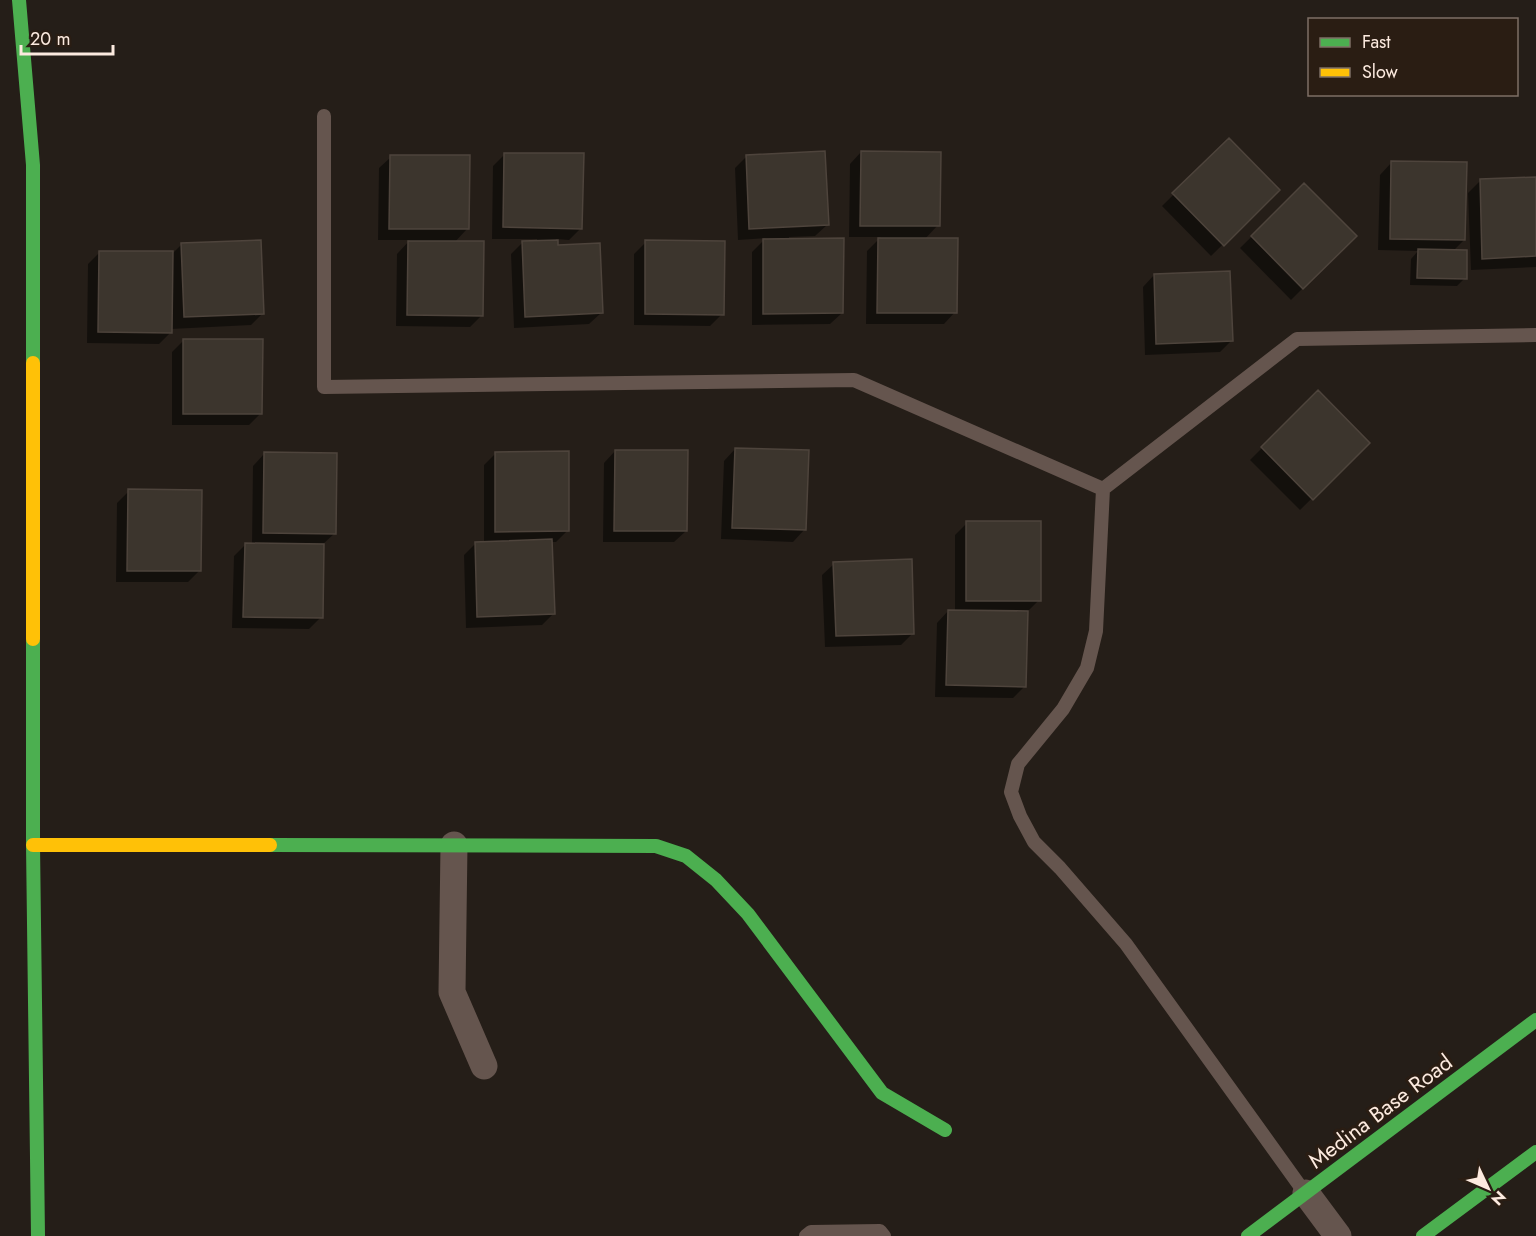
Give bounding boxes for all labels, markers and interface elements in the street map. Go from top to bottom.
scale bar [21,18,112,56]
legend [1308,18,1518,96]
text: 20 m [30,26,70,52]
text: Fast [1362,29,1391,55]
text: Slow [1362,59,1399,85]
street label: Medina Base Road [1301,1046,1459,1176]
north arrow [1458,1158,1518,1218]
text: N [1486,1186,1511,1211]

